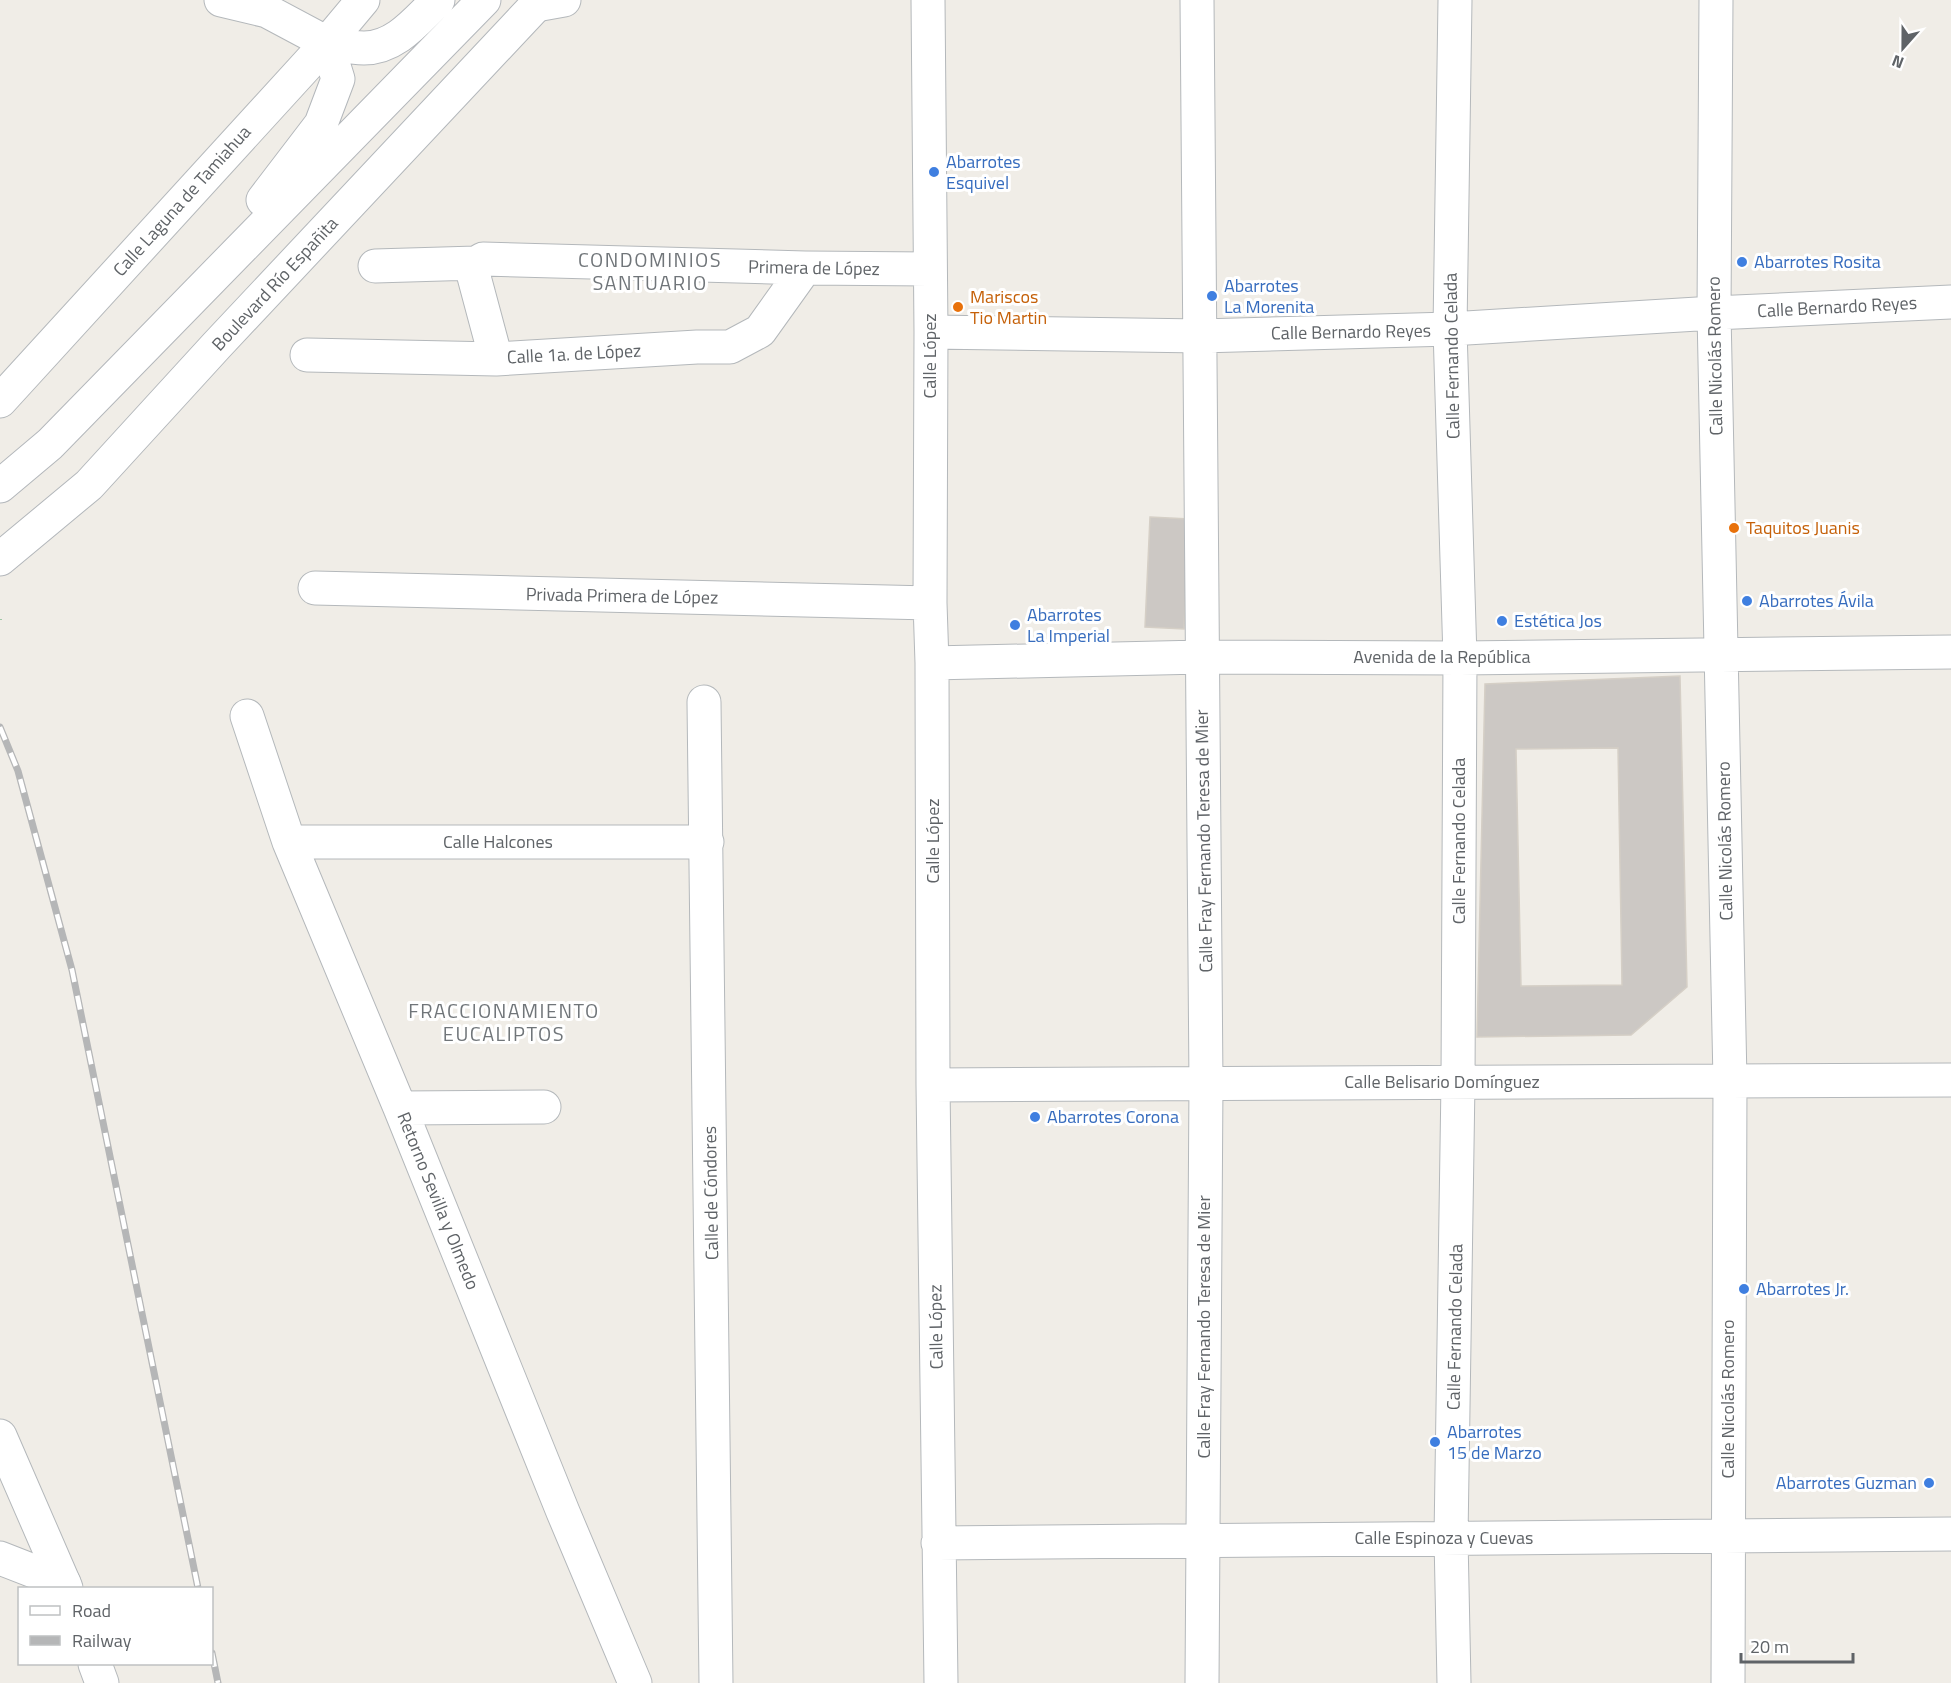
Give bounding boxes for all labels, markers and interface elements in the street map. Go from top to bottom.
north arrow [1873,18,1933,78]
text: N [1888,49,1907,75]
street label: Calle Laguna de Tamiahua [106,119,257,282]
place label: Abarrotes Esquivel [946,148,1021,196]
marker: Abarrotes Esquivel [927,165,941,179]
street label: Boulevard Río Españita [205,211,344,357]
district label: CONDOMINIOS SANTUARIO [578,244,722,298]
place label: Abarrotes Rosita [1754,248,1881,275]
street label: Primera de López [748,253,880,282]
marker: Abarrotes Rosita [1735,255,1749,269]
place label: Abarrotes La Morenita [1224,272,1314,320]
street label: Calle Fernando Celada [1437,273,1466,439]
street label: Calle Nicolás Romero [1700,276,1729,436]
place label: Mariscos Tio Martin [970,283,1047,331]
marker: Abarrotes La Morenita [1205,289,1219,303]
street label: Calle Bernardo Reyes [1756,289,1918,324]
marker: Mariscos Tio Martin [951,300,965,314]
street label: Calle López [916,314,943,398]
street label: Calle Bernardo Reyes [1271,317,1431,346]
street label: Calle 1a. de López [506,336,642,371]
place label: Taquitos Juanis [1746,514,1860,541]
marker: Taquitos Juanis [1727,521,1741,535]
street label: Privada Primera de López [526,580,718,611]
place label: Abarrotes Ávila [1759,587,1874,614]
marker: Abarrotes Ávila [1740,594,1754,608]
place label: Abarrotes La Imperial [1027,601,1110,649]
place label: Estética Jos [1514,607,1602,634]
marker: Estética Jos [1495,614,1509,628]
marker: Abarrotes La Imperial [1008,618,1022,632]
street label: Avenida de la República [1353,643,1531,670]
street label: Calle Fray Fernando Teresa de Mier [1188,709,1219,973]
street label: Calle Fernando Celada [1445,758,1472,924]
street label: Calle Nicolás Romero [1710,761,1739,921]
street label: Calle López [919,799,946,883]
street label: Calle Halcones [443,828,553,855]
district label: FRACCIONAMIENTO EUCALIPTOS [408,995,600,1049]
street label: Calle Belisario Domínguez [1344,1068,1540,1095]
place label: Abarrotes Corona [1047,1103,1179,1130]
street label: Retorno Sevilla y Olmedo [390,1108,486,1294]
marker: Abarrotes Corona [1028,1110,1042,1124]
street label: Calle de Cóndores [696,1126,725,1260]
street label: Calle Fray Fernando Teresa de Mier [1190,1195,1217,1459]
street label: Calle Fernando Celada [1440,1244,1469,1410]
place label: Abarrotes Jr. [1756,1275,1849,1302]
marker: Abarrotes Jr. [1737,1282,1751,1296]
street label: Calle López [921,1284,950,1370]
street label: Calle Nicolás Romero [1714,1319,1741,1479]
place label: Abarrotes 15 de Marzo [1447,1418,1542,1466]
marker: Abarrotes 15 de Marzo [1428,1435,1442,1449]
place label: Abarrotes Guzman [1776,1469,1917,1496]
marker: Abarrotes Guzman [1922,1476,1936,1490]
street label: Calle Espinoza y Cuevas [1355,1524,1533,1551]
legend [18,1587,213,1665]
text: Road [72,1597,111,1624]
scale bar [1741,1626,1854,1664]
text: Railway [72,1627,132,1654]
text: 20 m [1750,1633,1789,1660]

